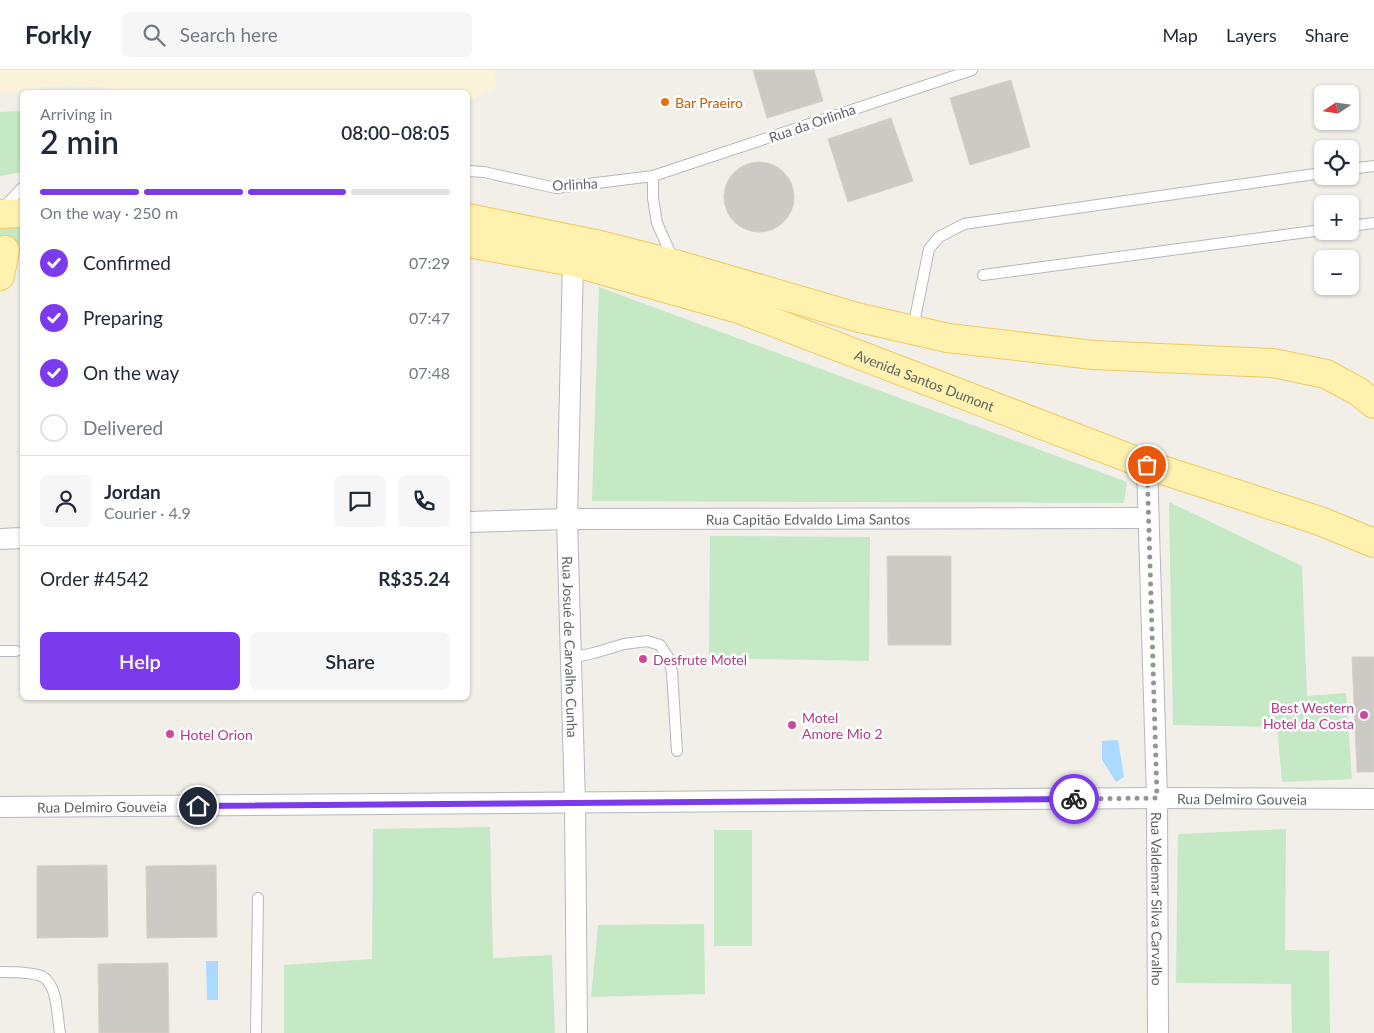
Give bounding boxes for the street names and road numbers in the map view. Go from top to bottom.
street label: Rua da Orlinha [766,100,858,146]
street label: Orlinha [552,174,598,194]
street label: Avenida Santos Dumont [852,346,997,414]
street label: Rua Capitão Edvaldo Lima Santos [706,510,910,527]
street label: Rua Josué de Carvalho Cunha [560,556,582,738]
street label: Rua Delmiro Gouveia [1177,790,1307,807]
street label: Rua Delmiro Gouveia [37,797,167,815]
street label: Rua Valdemar Silva Carvalho [1149,812,1166,986]

